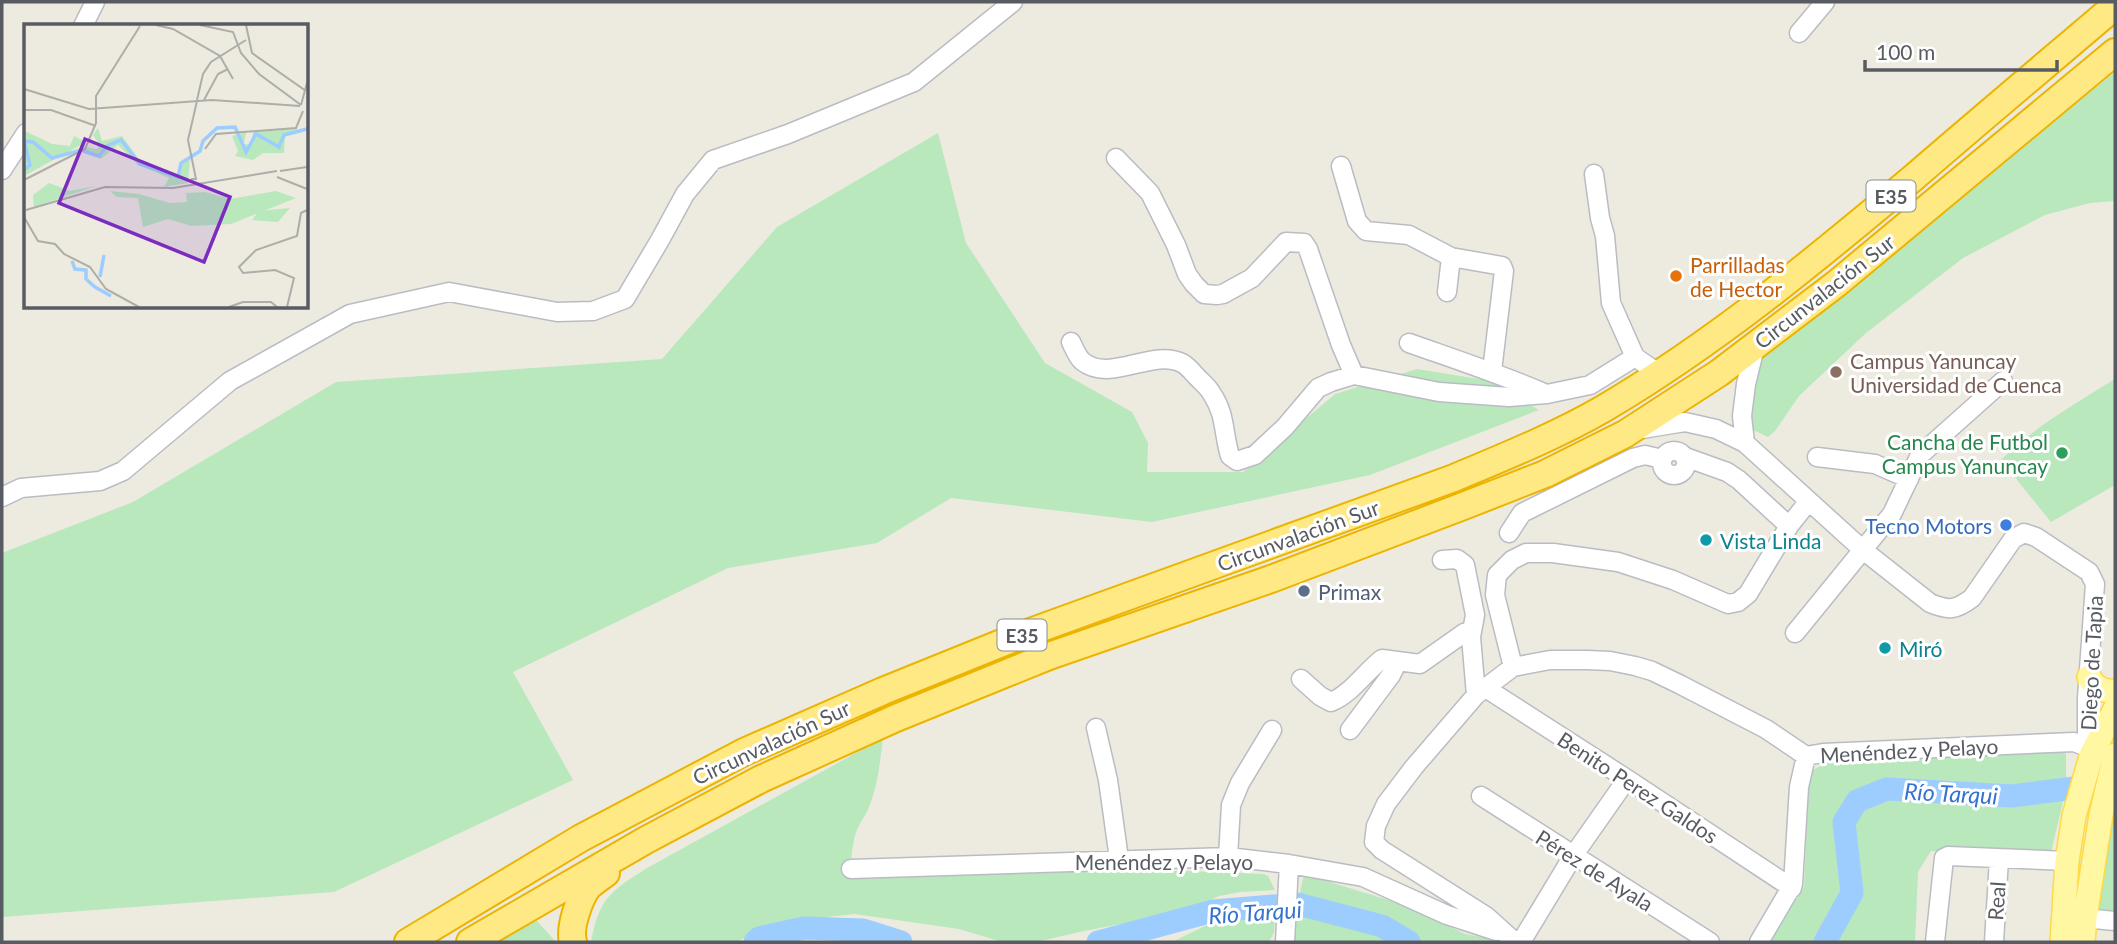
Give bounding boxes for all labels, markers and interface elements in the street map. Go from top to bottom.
inset map [24,24,308,308]
scale bar [1865,28,2058,72]
text: 100 m [1876,39,1935,64]
road number: E35 [1867,180,1916,212]
street label: Circunvalación Sur [1749,228,1899,353]
place label: Parrilladas de Hector [1690,252,1785,301]
marker: Parrilladas de Hector [1668,268,1684,284]
place label: Campus Yanuncay Universidad de Cuenca [1850,348,2062,397]
marker: Campus Yanuncay Universidad de Cuenca [1828,364,1844,380]
place label: Cancha de Futbol Campus Yanuncay [1882,429,2048,478]
marker: Cancha de Futbol Campus Yanuncay [2054,445,2070,461]
street label: Circunvalación Sur [1214,494,1383,576]
place label: Tecno Motors [1865,513,1992,538]
marker: Tecno Motors [1998,517,2014,533]
place label: Vista Linda [1720,528,1821,553]
marker: Vista Linda [1698,532,1714,548]
place label: Primax [1318,579,1382,604]
marker: Primax [1296,583,1312,599]
street label: Diego de Tapia [2075,595,2107,731]
road number: E35 [998,620,1046,650]
place label: Miró [1899,636,1943,661]
marker: Miró [1877,640,1893,656]
street label: Circunvalación Sur [688,694,854,789]
street label: Benito Perez Galdos [1553,726,1723,848]
street label: Menéndez y Pelayo [1819,733,1999,767]
water label: Río Tarqui [1904,777,1998,809]
street label: Pérez de Ayala [1532,824,1658,916]
street label: Menéndez y Pelayo [1075,849,1253,874]
street label: Real [1982,881,2010,921]
water label: Río Tarqui [1207,895,1303,929]

